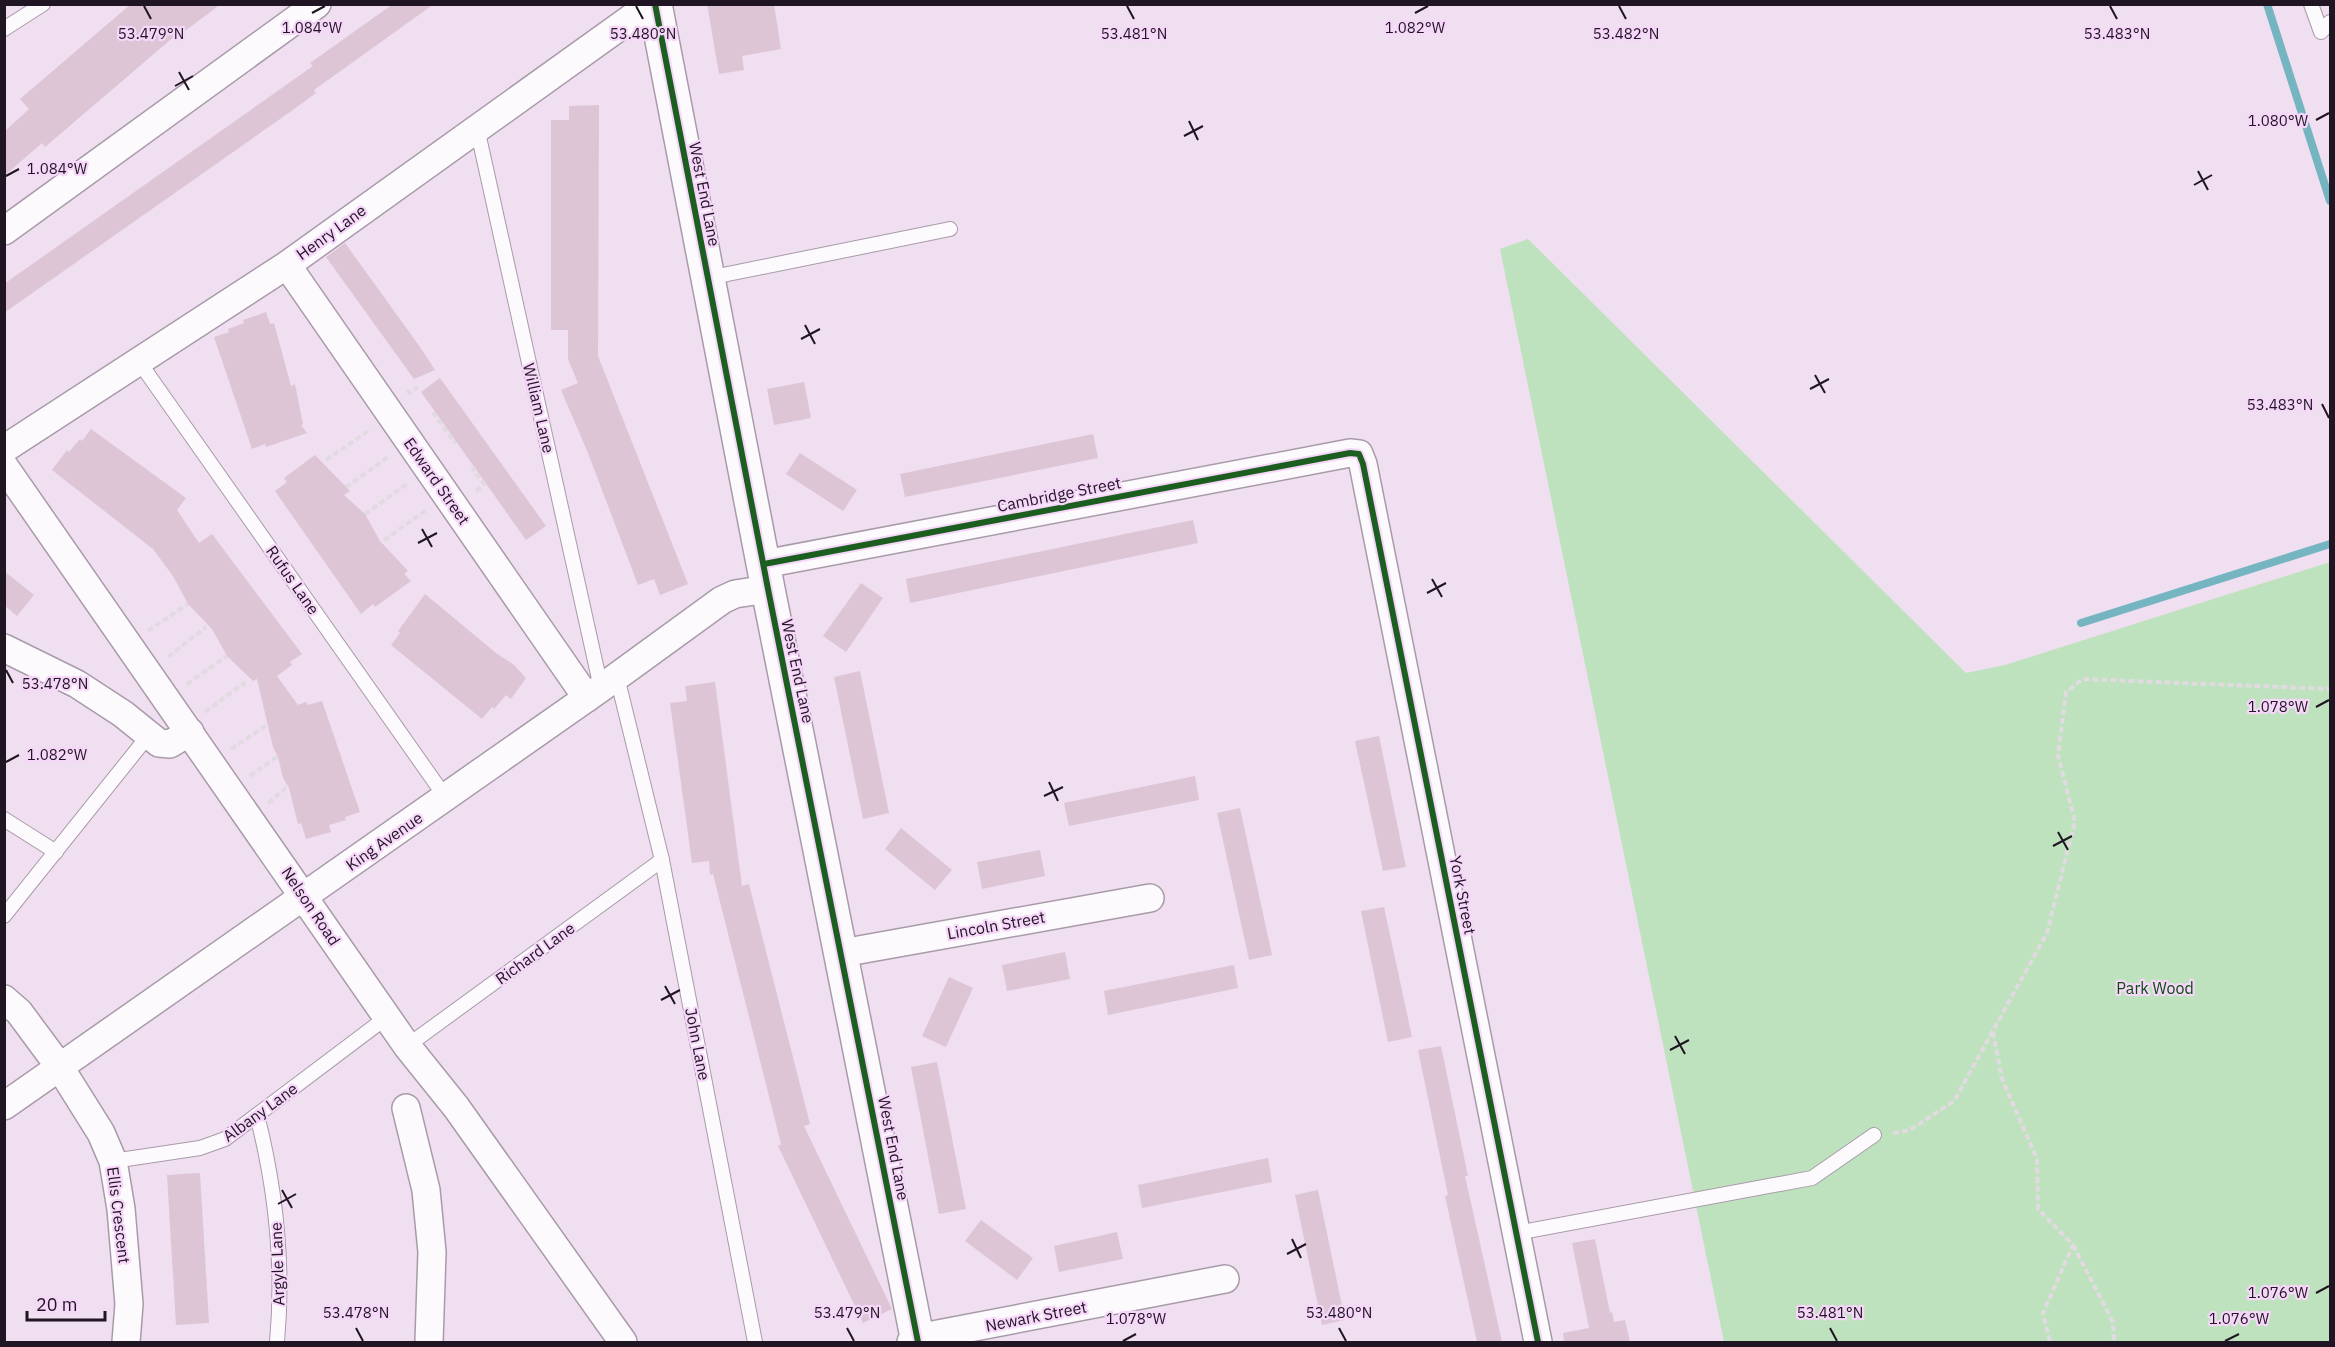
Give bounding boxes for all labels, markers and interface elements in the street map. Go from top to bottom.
text: 1.084°W [282,18,343,37]
text: 1.082°W [1385,18,1446,37]
text: 53.479°N [118,24,184,43]
text: 53.480°N [610,24,676,43]
text: 53.481°N [1101,24,1167,43]
text: 53.482°N [1593,24,1659,43]
text: 53.483°N [2084,24,2150,43]
text: 1.080°W [2248,111,2309,130]
street label: West End Lane [685,140,725,248]
text: 1.084°W [27,159,88,178]
street label: Henry Lane [292,200,370,264]
street label: William Lane [519,361,559,455]
text: 53.483°N [2247,395,2313,414]
street label: Edward Street [400,434,474,528]
street label: Cambridge Street [995,472,1123,516]
street label: Rufus Lane [262,542,324,619]
street label: West End Lane [777,617,819,725]
text: 53.478°N [22,674,88,693]
text: 1.078°W [2248,697,2309,716]
text: 1.082°W [27,745,88,764]
street label: King Avenue [342,807,426,875]
street label: York Street [1446,854,1480,936]
street label: Nelson Road [277,863,345,949]
street label: Lincoln Street [945,907,1047,943]
street label: Richard Lane [491,917,579,988]
park label: Park Wood [2116,978,2194,998]
street label: John Lane [681,1006,715,1082]
street label: Albany Lane [219,1078,301,1146]
street label: West End Lane [874,1094,914,1202]
street label: Ellis Crescent [103,1166,135,1264]
street label: Argyle Lane [266,1222,288,1306]
text: 1.076°W [2248,1283,2309,1302]
scale bar [27,1284,105,1322]
text: 20 m [36,1293,78,1316]
street label: Newark Street [984,1296,1088,1336]
text: 53.478°N [323,1303,389,1322]
text: 53.479°N [814,1303,880,1322]
text: 53.480°N [1306,1303,1372,1322]
text: 53.481°N [1797,1303,1863,1322]
text: 1.078°W [1106,1309,1167,1328]
text: 1.076°W [2209,1309,2270,1328]

